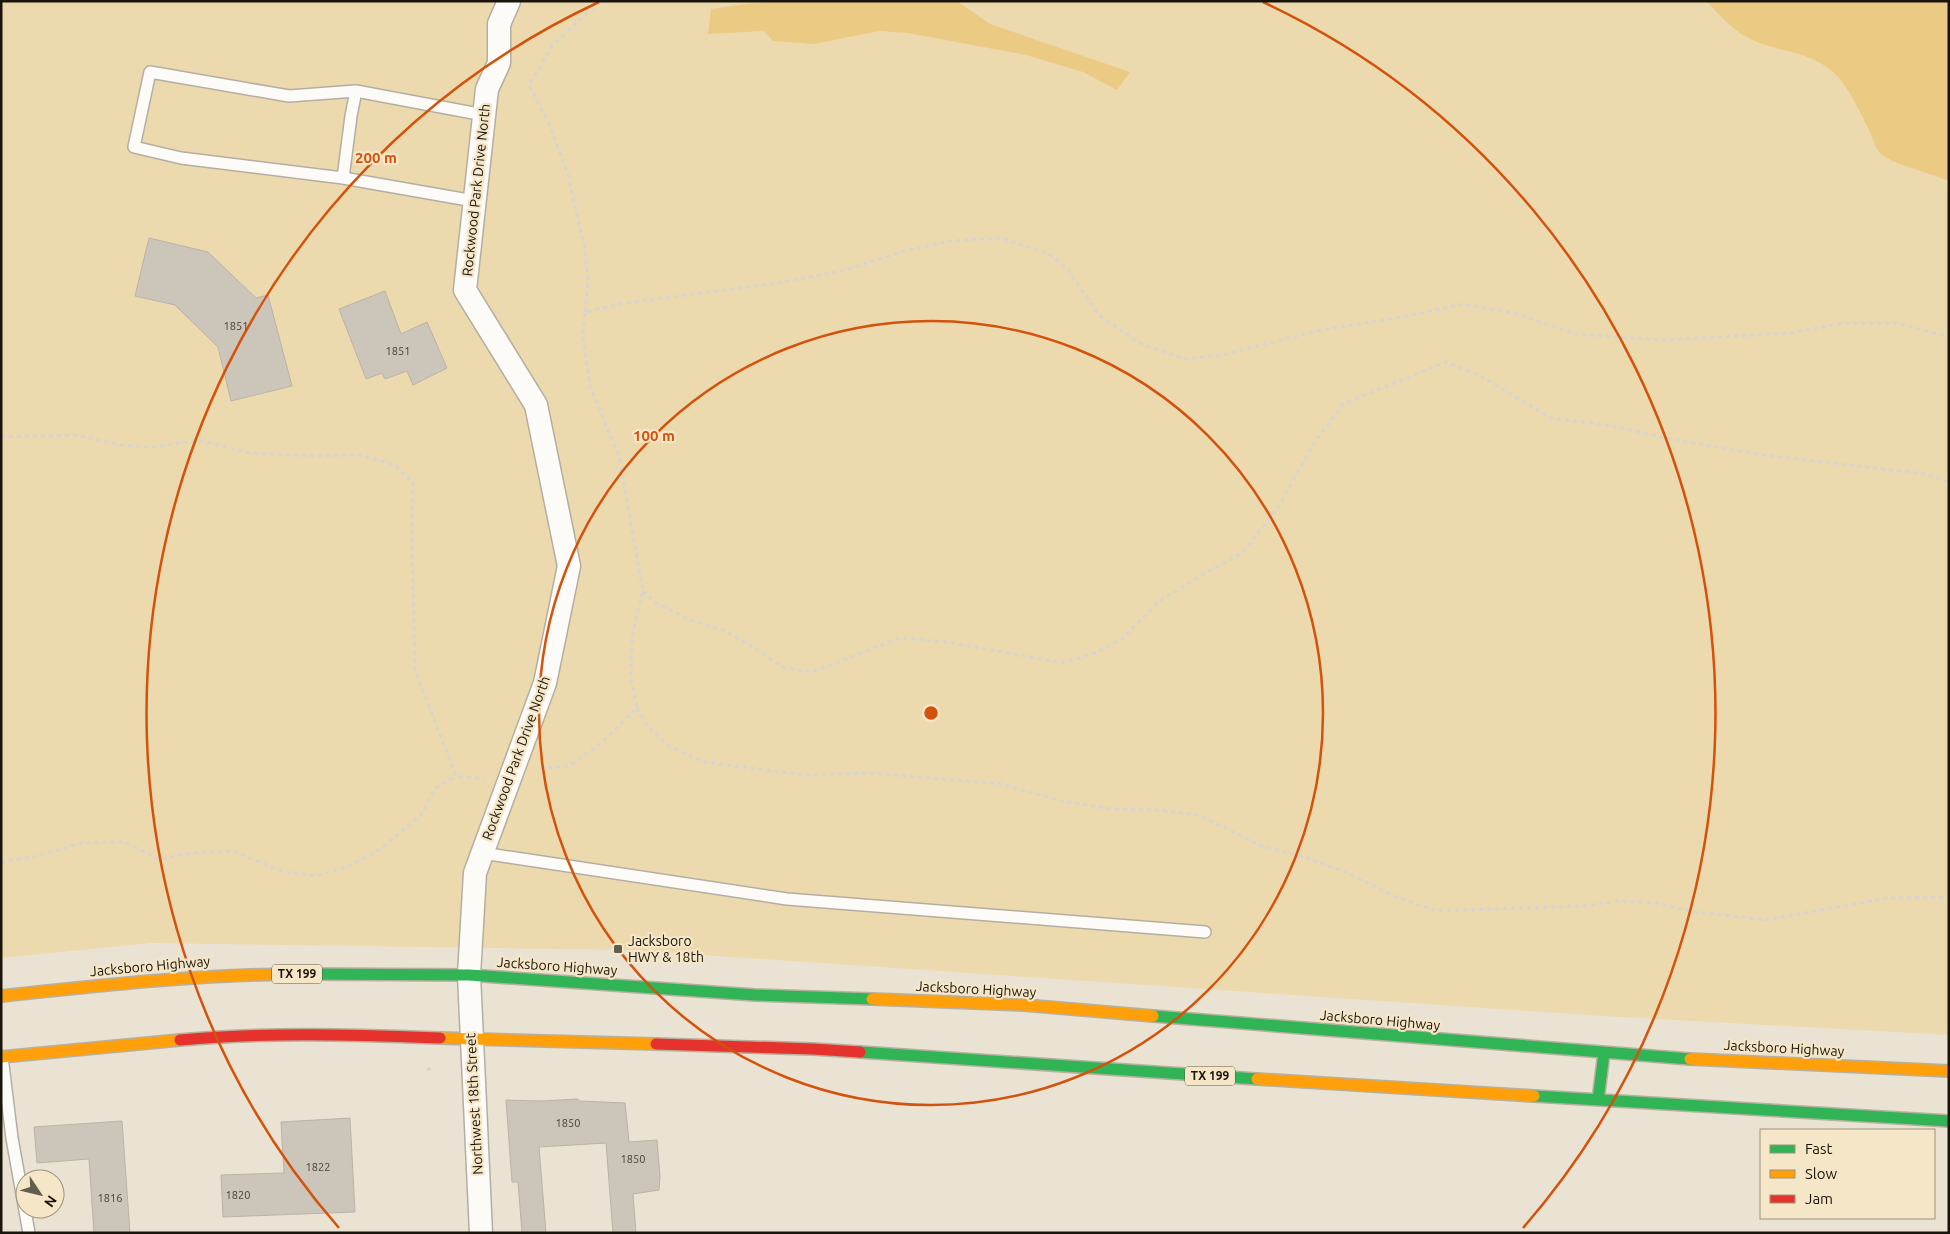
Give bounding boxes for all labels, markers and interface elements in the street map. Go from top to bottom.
street label: Rockwood Park Drive North [459,103,493,277]
text: 200 m [355,149,397,166]
house number: 1851 [224,320,248,332]
house number: 1851 [386,345,410,357]
text: 100 m [633,427,675,444]
street label: Rockwood Park Drive North [479,674,553,842]
centre of rings [922,704,940,722]
place label: Jacksboro HWY & 18th [628,933,704,965]
marker: Jacksboro HWY & 18th [612,943,624,955]
street label: Jacksboro Highway [89,953,211,979]
street label: Jacksboro Highway [496,954,618,978]
road number: TX 199 [272,964,322,984]
street label: Jacksboro Highway [915,978,1037,1000]
street label: Jacksboro Highway [1319,1007,1441,1033]
street label: Northwest 18th Street [462,1032,486,1175]
street label: Jacksboro Highway [1723,1037,1845,1059]
road number: TX 199 [1185,1066,1235,1086]
house number: 1850 [556,1117,580,1129]
legend [1760,1129,1935,1219]
text: Fast [1805,1140,1833,1157]
house number: 1850 [621,1153,645,1165]
house number: 1822 [306,1161,330,1173]
text: Slow [1805,1165,1838,1182]
north arrow [15,1169,65,1219]
house number: 1820 [226,1189,250,1201]
text: Jam [1805,1190,1833,1207]
house number: 1816 [98,1192,122,1204]
text: N [41,1193,60,1210]

